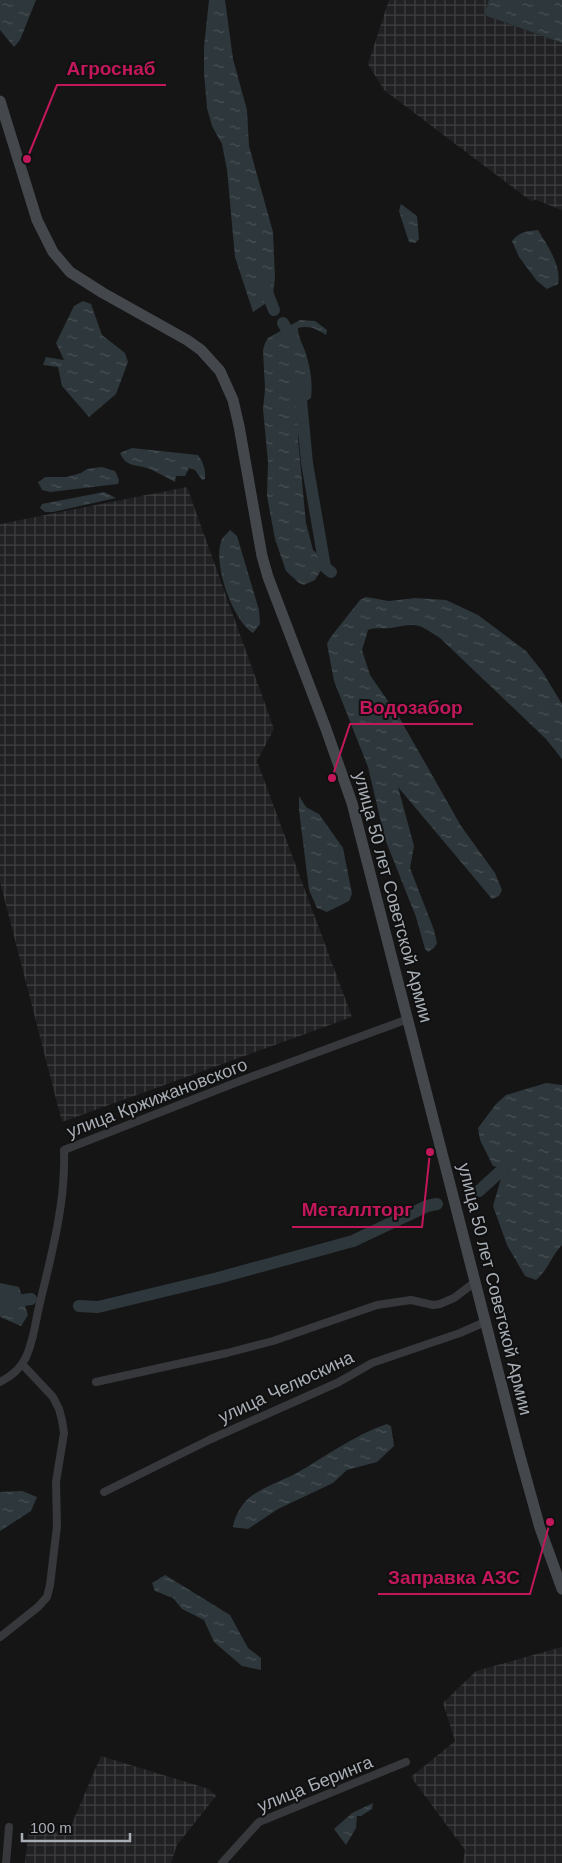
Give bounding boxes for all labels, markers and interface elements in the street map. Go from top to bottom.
callout: Агроснаб [57,51,166,85]
text: Агроснаб [67,58,155,79]
callout: Водозабор [350,690,473,724]
text: Водозабор [359,697,463,718]
street label: улица 50 лет Советской Армии [350,769,436,1025]
street label: улица Кржижановского [64,1054,250,1142]
street label: улица 50 лет Советской Армии [454,1161,536,1417]
callout: Металлторг [292,1193,422,1227]
text: Металлторг [302,1199,412,1220]
street label: улица Челюскина [215,1347,358,1427]
callout: Заправка АЗС [378,1560,530,1594]
text: Заправка АЗС [388,1567,520,1588]
street label: улица Беринга [254,1751,376,1816]
scale bar [22,1810,130,1842]
text: 100 m [30,1819,72,1836]

